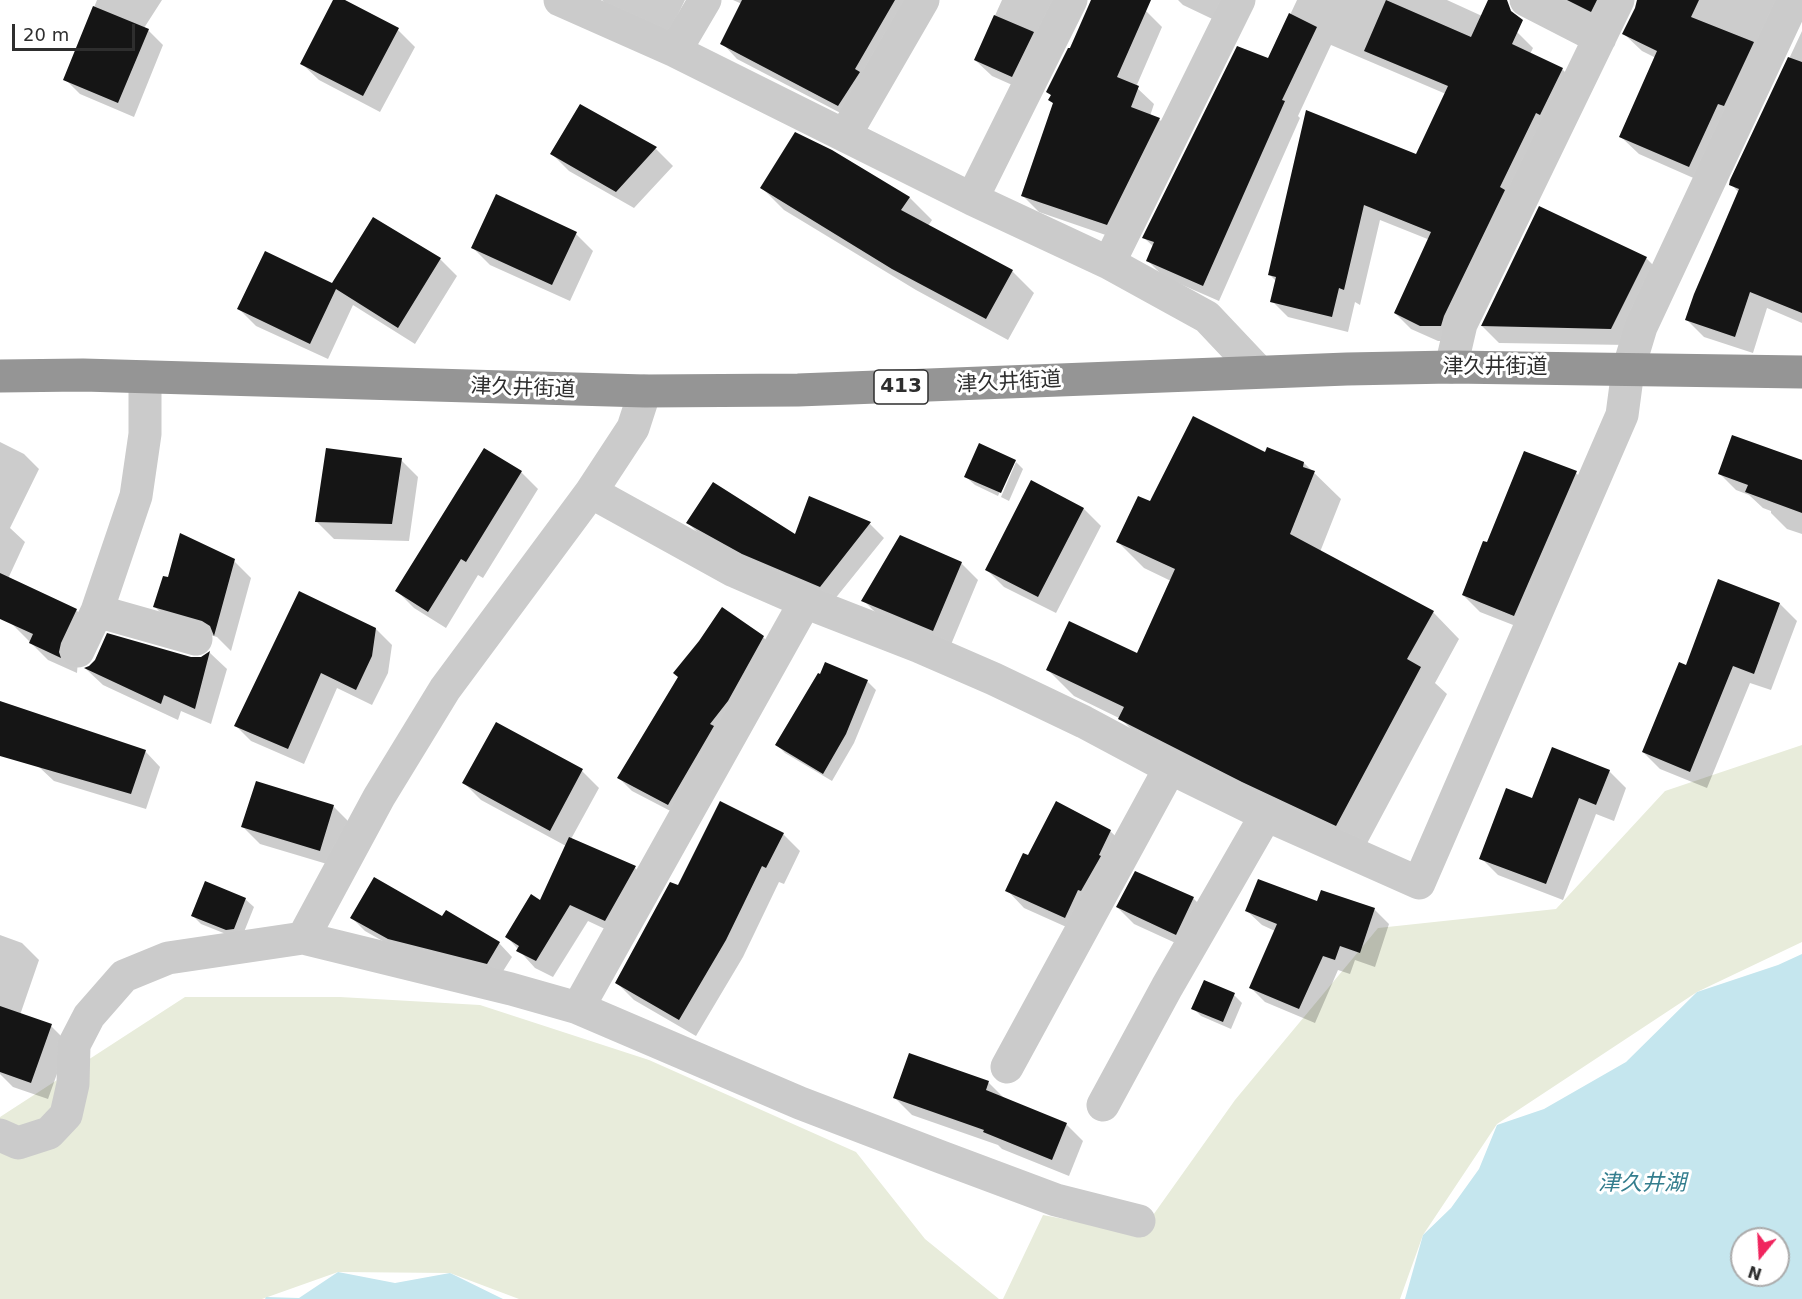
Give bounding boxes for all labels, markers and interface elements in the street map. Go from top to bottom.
scale bar [15,12,138,50]
text: 20 m [23,24,69,45]
street label: 津久井街道 [1443,355,1547,381]
street label: 津久井街道 [956,368,1062,398]
road number: 413 [874,370,928,404]
street label: 津久井街道 [470,375,576,403]
water label: 津久井湖 [1598,1171,1686,1197]
north arrow [1730,1227,1790,1287]
text: N [1746,1262,1764,1284]

